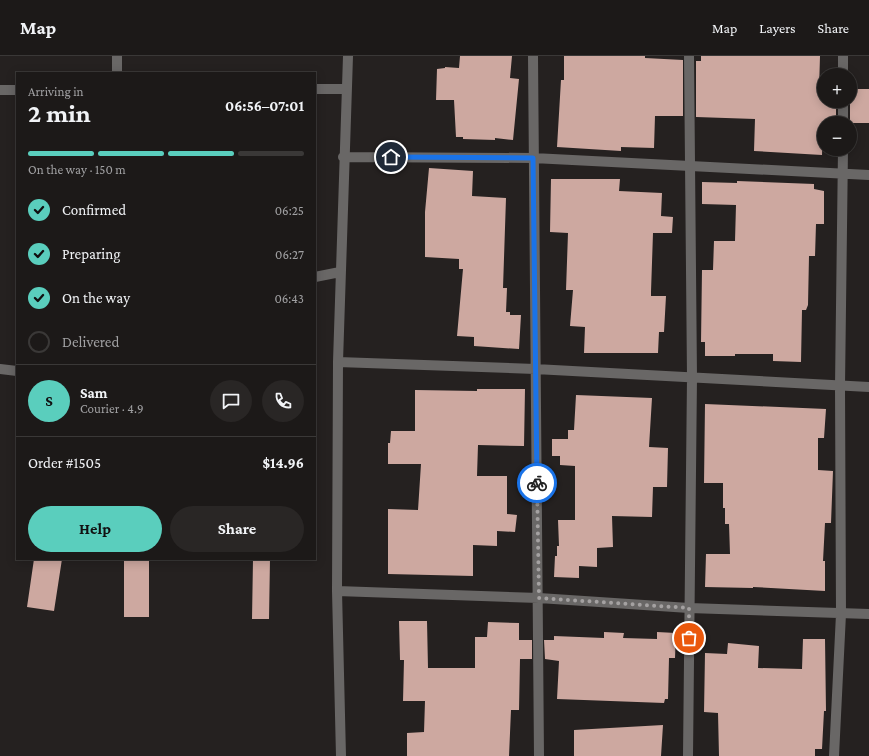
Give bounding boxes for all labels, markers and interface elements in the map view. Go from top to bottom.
text: Map [20,17,56,38]
text: Map [712,20,737,36]
text: Layers [759,20,796,36]
text: Share [818,20,849,36]
map controls [817,68,857,156]
button: + [817,68,857,108]
text: Arriving in [28,84,84,99]
text: 06:56–07:01 [225,98,304,114]
text: 2 min [28,99,91,128]
button: − [817,116,857,156]
pin [374,140,408,174]
icon: home [380,146,402,168]
text: On the way · 150 m [28,162,126,177]
icon: check [28,199,50,221]
text: Confirmed [62,202,126,218]
text: 06:25 [275,203,304,218]
icon: check [28,243,50,265]
text: Preparing [62,246,121,262]
text: 06:27 [275,247,304,262]
icon: check [28,287,50,309]
text: On the way [62,290,130,306]
text: 06:43 [274,291,304,306]
text: Delivered [62,334,119,350]
button: chat [210,380,252,422]
button: phone [262,380,304,422]
text: Sam [80,385,108,401]
text: S [45,393,53,409]
text: Courier · 4.9 [80,401,144,416]
text: Order #1505 [28,455,101,471]
text: $14.96 [262,455,304,471]
courier [517,463,557,503]
icon: bike [526,472,548,494]
button: Help [28,506,162,552]
button: Share [170,506,304,552]
pin [672,621,706,655]
icon: bag [678,627,700,649]

